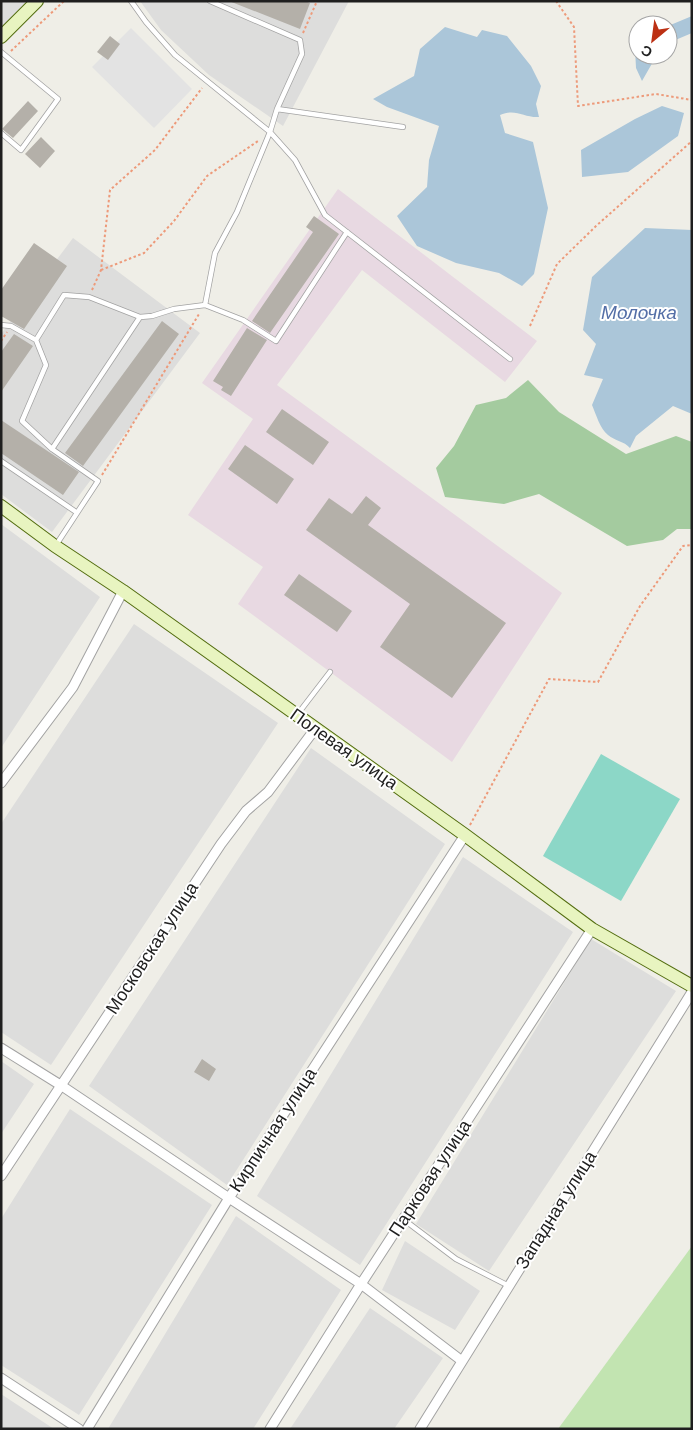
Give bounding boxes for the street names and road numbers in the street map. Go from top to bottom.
street label: Полевая улица [286,704,402,794]
street label: Московская улица [102,877,203,1018]
street label: Кирпичная улица [225,1063,321,1196]
street label: Парковая улица [385,1115,476,1240]
street label: Западная улица [512,1146,601,1273]

